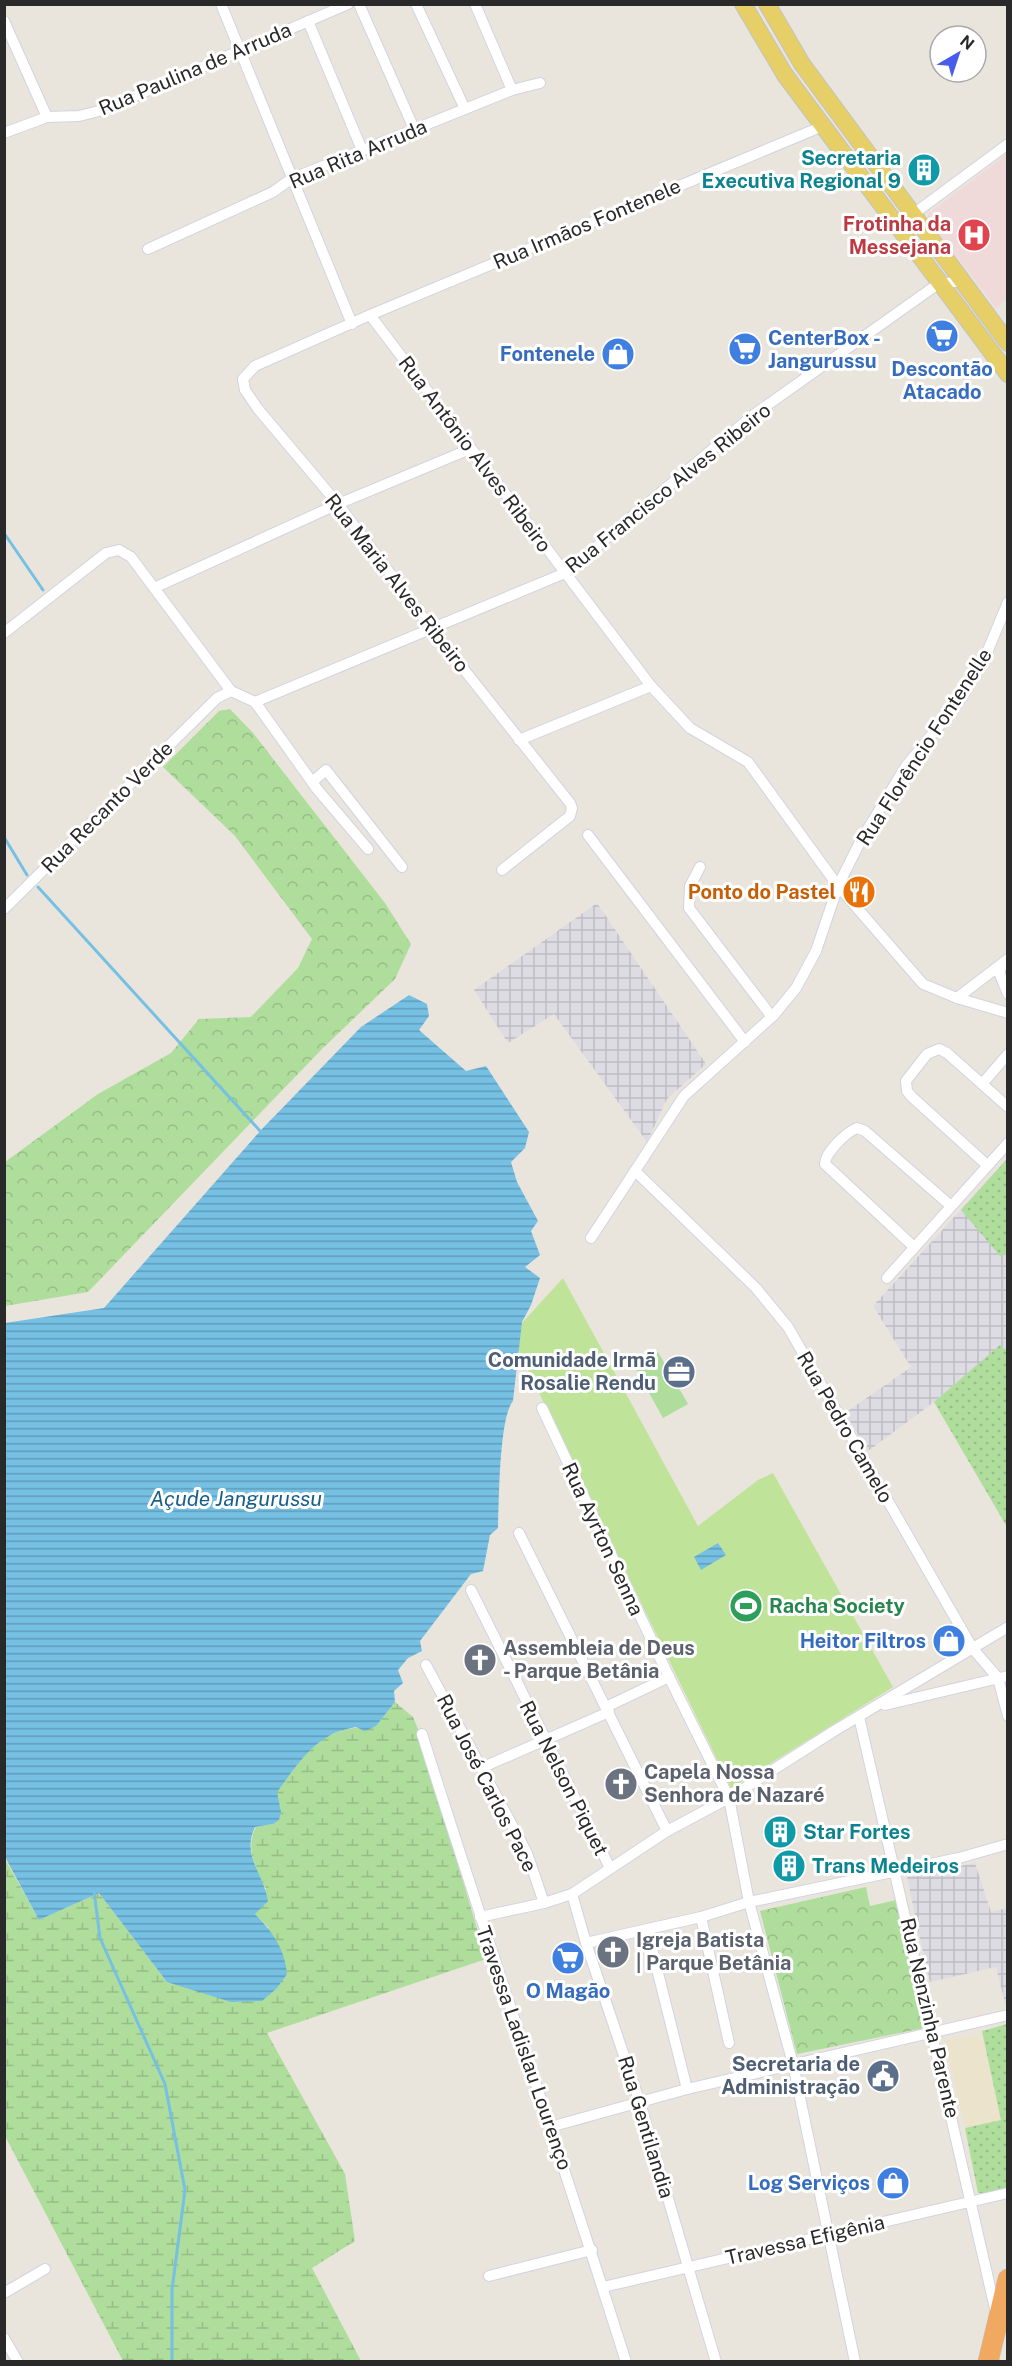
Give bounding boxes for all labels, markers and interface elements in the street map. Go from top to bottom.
street label: Rua Paulina de Arruda [95,18,295,120]
north arrow [928,24,988,84]
text: N [956,31,978,54]
street label: Rua Rita Arruda [286,114,430,194]
place label: Secretaria Executiva Regional 9 [702,146,901,193]
building icon: Secretaria Executiva Regional 9 [906,152,942,188]
street label: Rua Irmãos Fontenele [490,174,684,274]
place label: Frotinha da Messejana [843,212,951,259]
hospital icon: Frotinha da Messejana [956,217,992,253]
supermarket icon: Descontão Atacado [924,318,960,354]
place label: CenterBox - Jangurussu [768,326,881,373]
supermarket icon: CenterBox - Jangurussu [727,331,763,367]
shop icon: Fontenele [600,336,636,372]
place label: Fontenele [500,342,595,366]
street label: Rua Antônio Alves Ribeiro [393,351,557,557]
place label: Descontão Atacado [891,357,993,404]
street label: Rua Francisco Alves Ribeiro [561,398,775,578]
street label: Rua Maria Alves Ribeiro [320,489,474,677]
street label: Rua Florêncio Fontenelle [851,644,997,850]
street label: Rua Recanto Verde [36,736,178,878]
restaurant icon: Ponto do Pastel [841,874,877,910]
place label: Ponto do Pastel [688,880,836,904]
street label: Rua Pedro Camelo [792,1347,898,1507]
place label: Comunidade Irmã Rosalie Rendu [488,1348,656,1395]
office icon: Comunidade Irmã Rosalie Rendu [661,1354,697,1390]
street label: Rua Ayrton Senna [557,1459,649,1619]
water label: Açude Jangurussu [150,1486,322,1511]
sports icon: Racha Society [728,1588,764,1624]
place label: Racha Society [769,1594,905,1618]
shop icon: Heitor Filtros [931,1623,967,1659]
place label: Heitor Filtros [800,1629,926,1653]
place label: Assembleia de Deus - Parque Betânia [503,1636,695,1683]
church icon: Assembleia de Deus - Parque Betânia [462,1642,498,1678]
street label: Rua José Carlos Pace [432,1690,542,1876]
street label: Rua Nelson Piquet [515,1697,613,1859]
place label: Capela Nossa Senhora de Nazaré [644,1760,824,1807]
church icon: Capela Nossa Senhora de Nazaré [603,1766,639,1802]
building icon: Star Fortes [762,1814,798,1850]
place label: Star Fortes [803,1820,910,1844]
building icon: Trans Medeiros [771,1848,807,1884]
place label: Trans Medeiros [812,1854,959,1878]
street label: Rua Nenzinha Parente [895,1915,965,2121]
street label: Travessa Ladislau Lourenço [471,1923,577,2173]
place label: Igreja Batista | Parque Betânia [636,1928,791,1975]
church icon: Igreja Batista | Parque Betânia [595,1934,631,1970]
supermarket icon: O Magão [550,1940,586,1976]
place label: O Magão [526,1979,610,2003]
place label: Secretaria de Administração [721,2052,860,2099]
street label: Rua Gentilandia [613,2053,679,2201]
public building icon: Secretaria de Administração [865,2058,901,2094]
shop icon: Log Serviços [875,2165,911,2201]
place label: Log Serviços [748,2171,870,2195]
street label: Travessa Efigênia [723,2210,887,2270]

